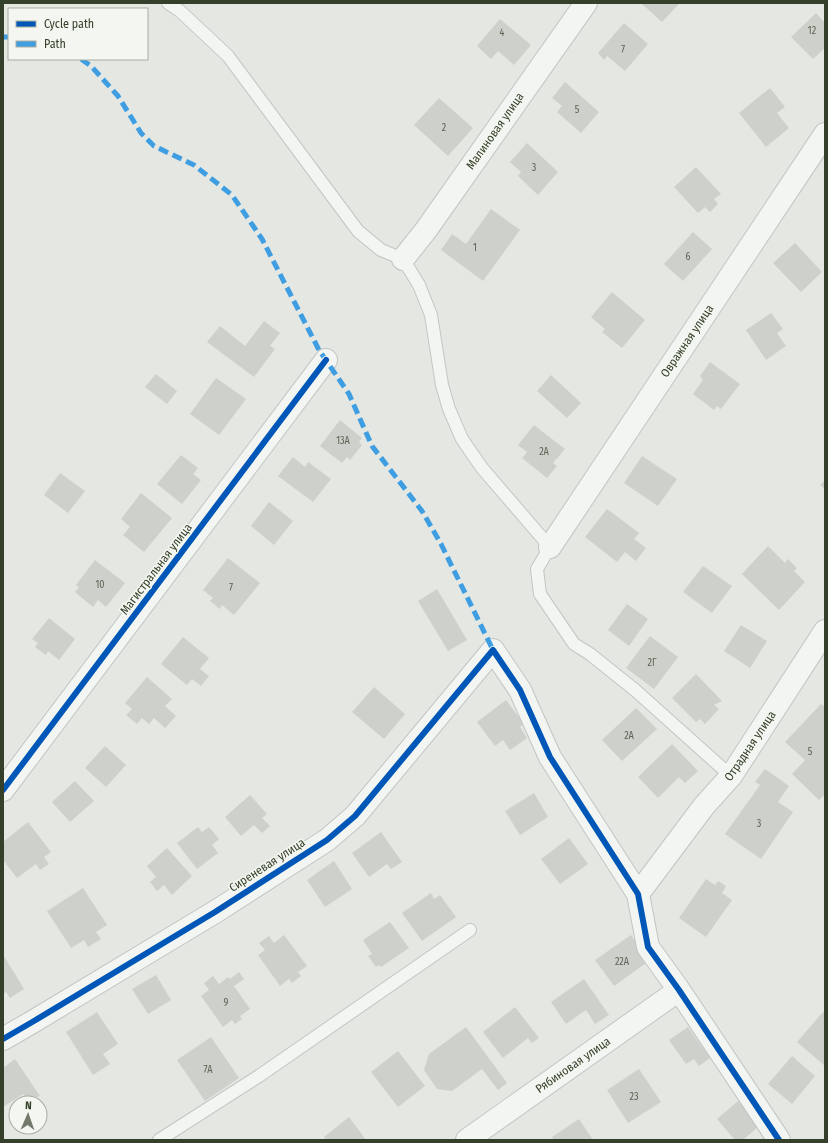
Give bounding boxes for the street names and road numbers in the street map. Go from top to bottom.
street label: Малиновая улица [463,90,527,172]
street label: Овражная улица [658,302,716,380]
street label: Магистральная улица [117,521,195,617]
street label: Отрадная улица [721,708,779,784]
street label: Сиреневая улица [226,835,308,895]
street label: Рябиновая улица [533,1034,613,1096]

